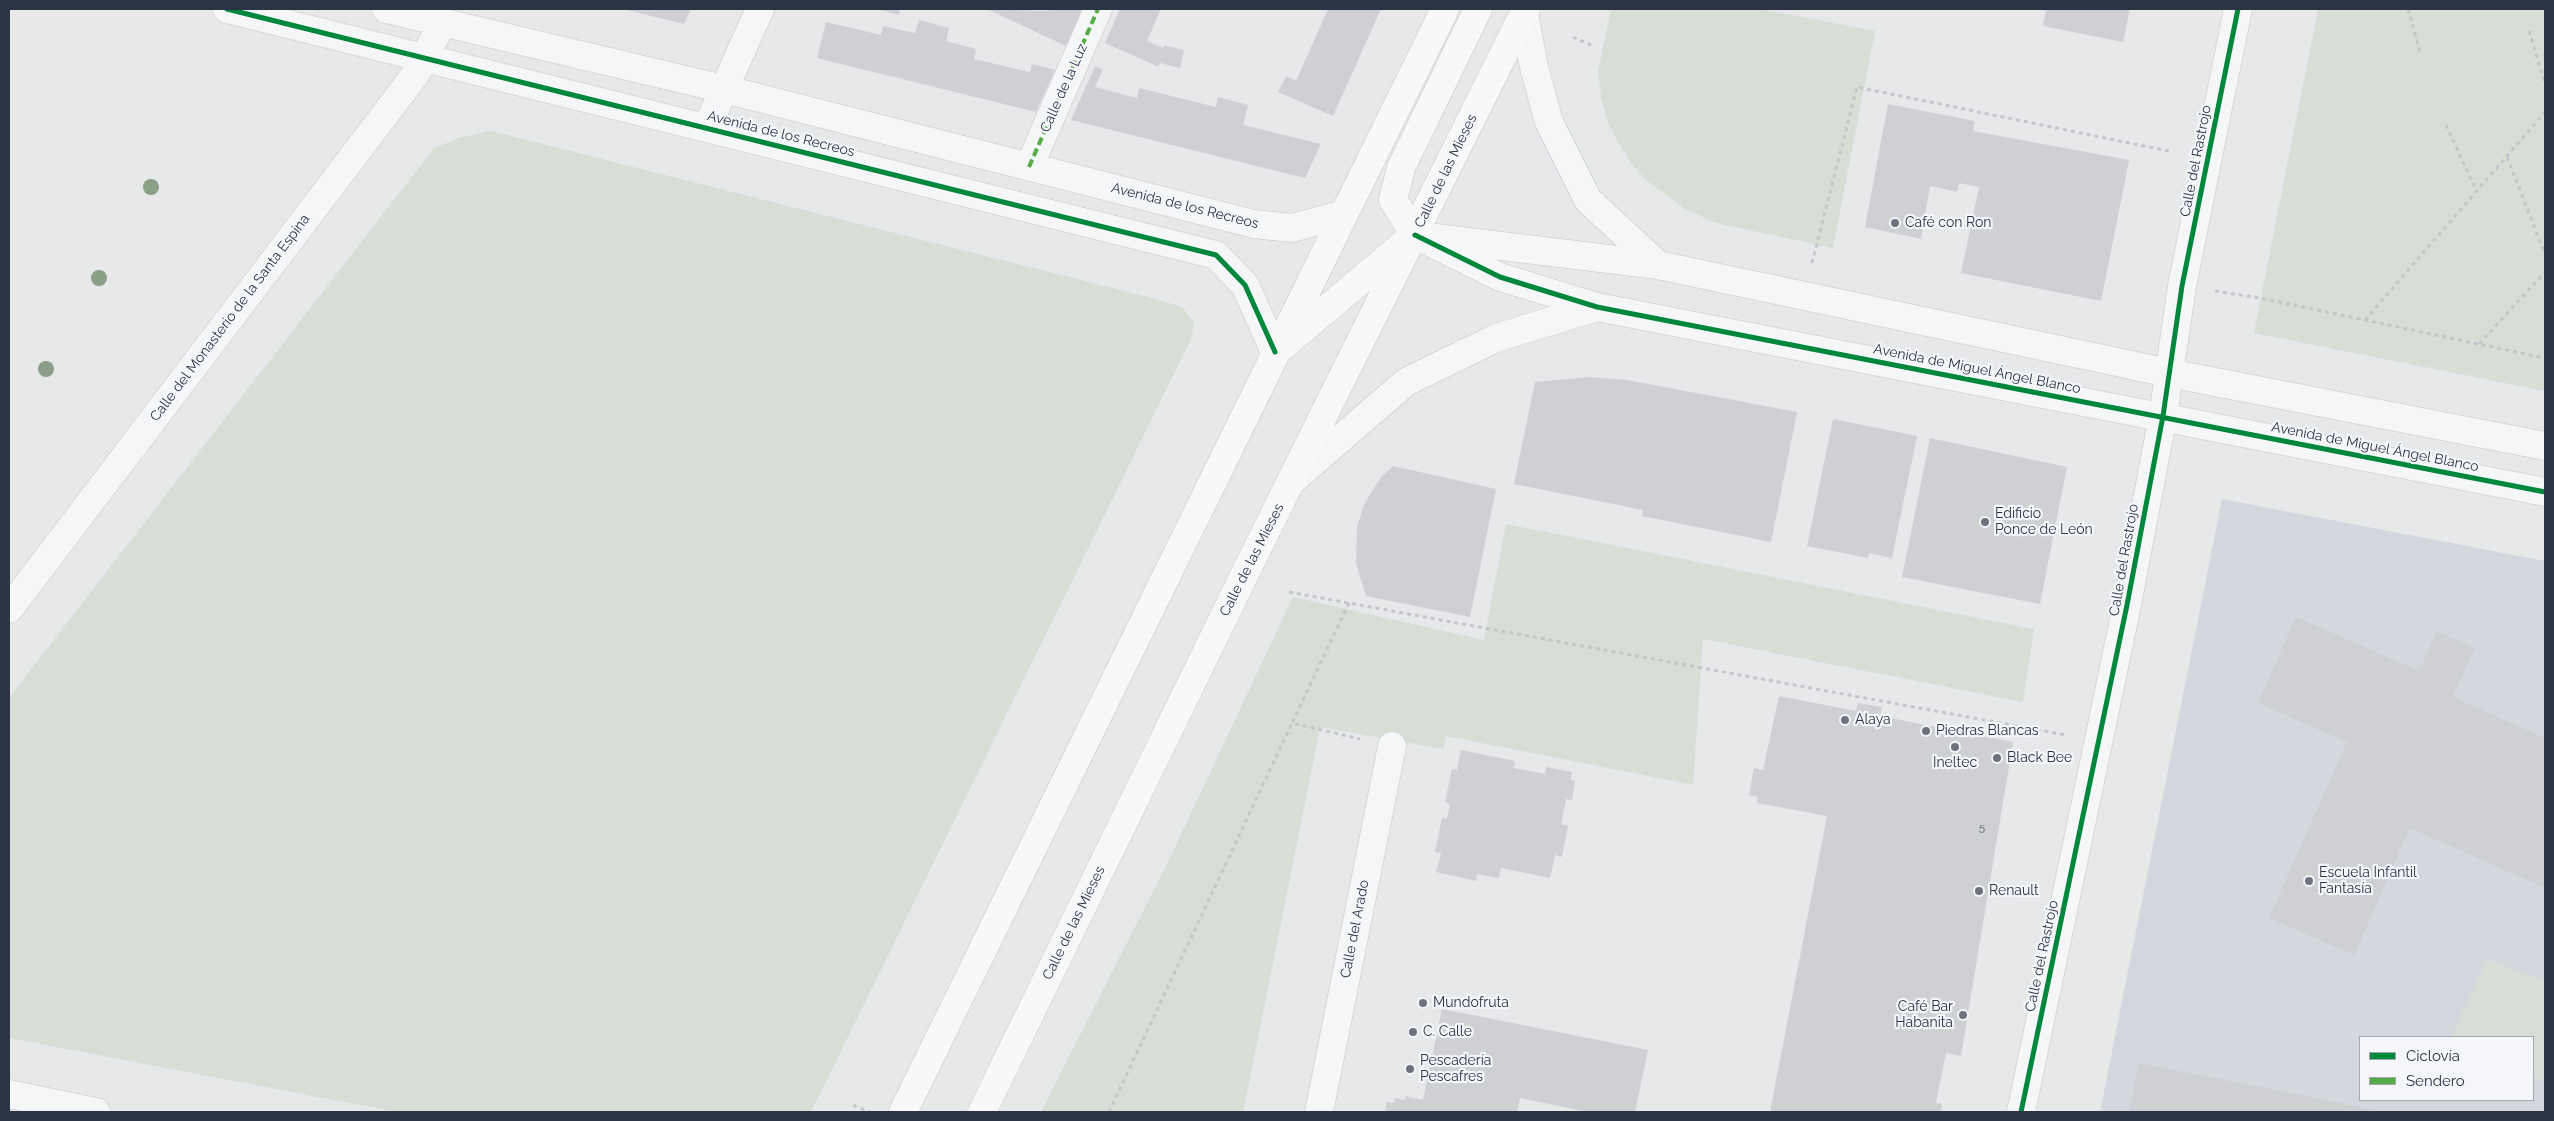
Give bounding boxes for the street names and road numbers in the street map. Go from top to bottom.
street label: Calle de la Luz [1037,41,1091,135]
street label: Calle del Rastrojo [2177,104,2215,218]
street label: Avenida de los Recreos [706,108,856,160]
street label: Calle de las Mieses [1411,112,1481,230]
street label: Avenida de los Recreos [1110,180,1260,232]
street label: Calle del Monasterio de la Santa Espina [147,211,313,425]
street label: Avenida de Miguel Ángel Blanco [1872,341,2082,397]
street label: Avenida de Miguel Ángel Blanco [2270,419,2480,475]
street label: Calle de las Mieses [1216,501,1288,619]
street label: Calle del Rastrojo [2106,503,2142,617]
street label: Calle de las Mieses [1039,864,1109,982]
street label: Calle del Arado [1337,878,1373,980]
street label: Calle del Rastrojo [2022,899,2062,1013]

